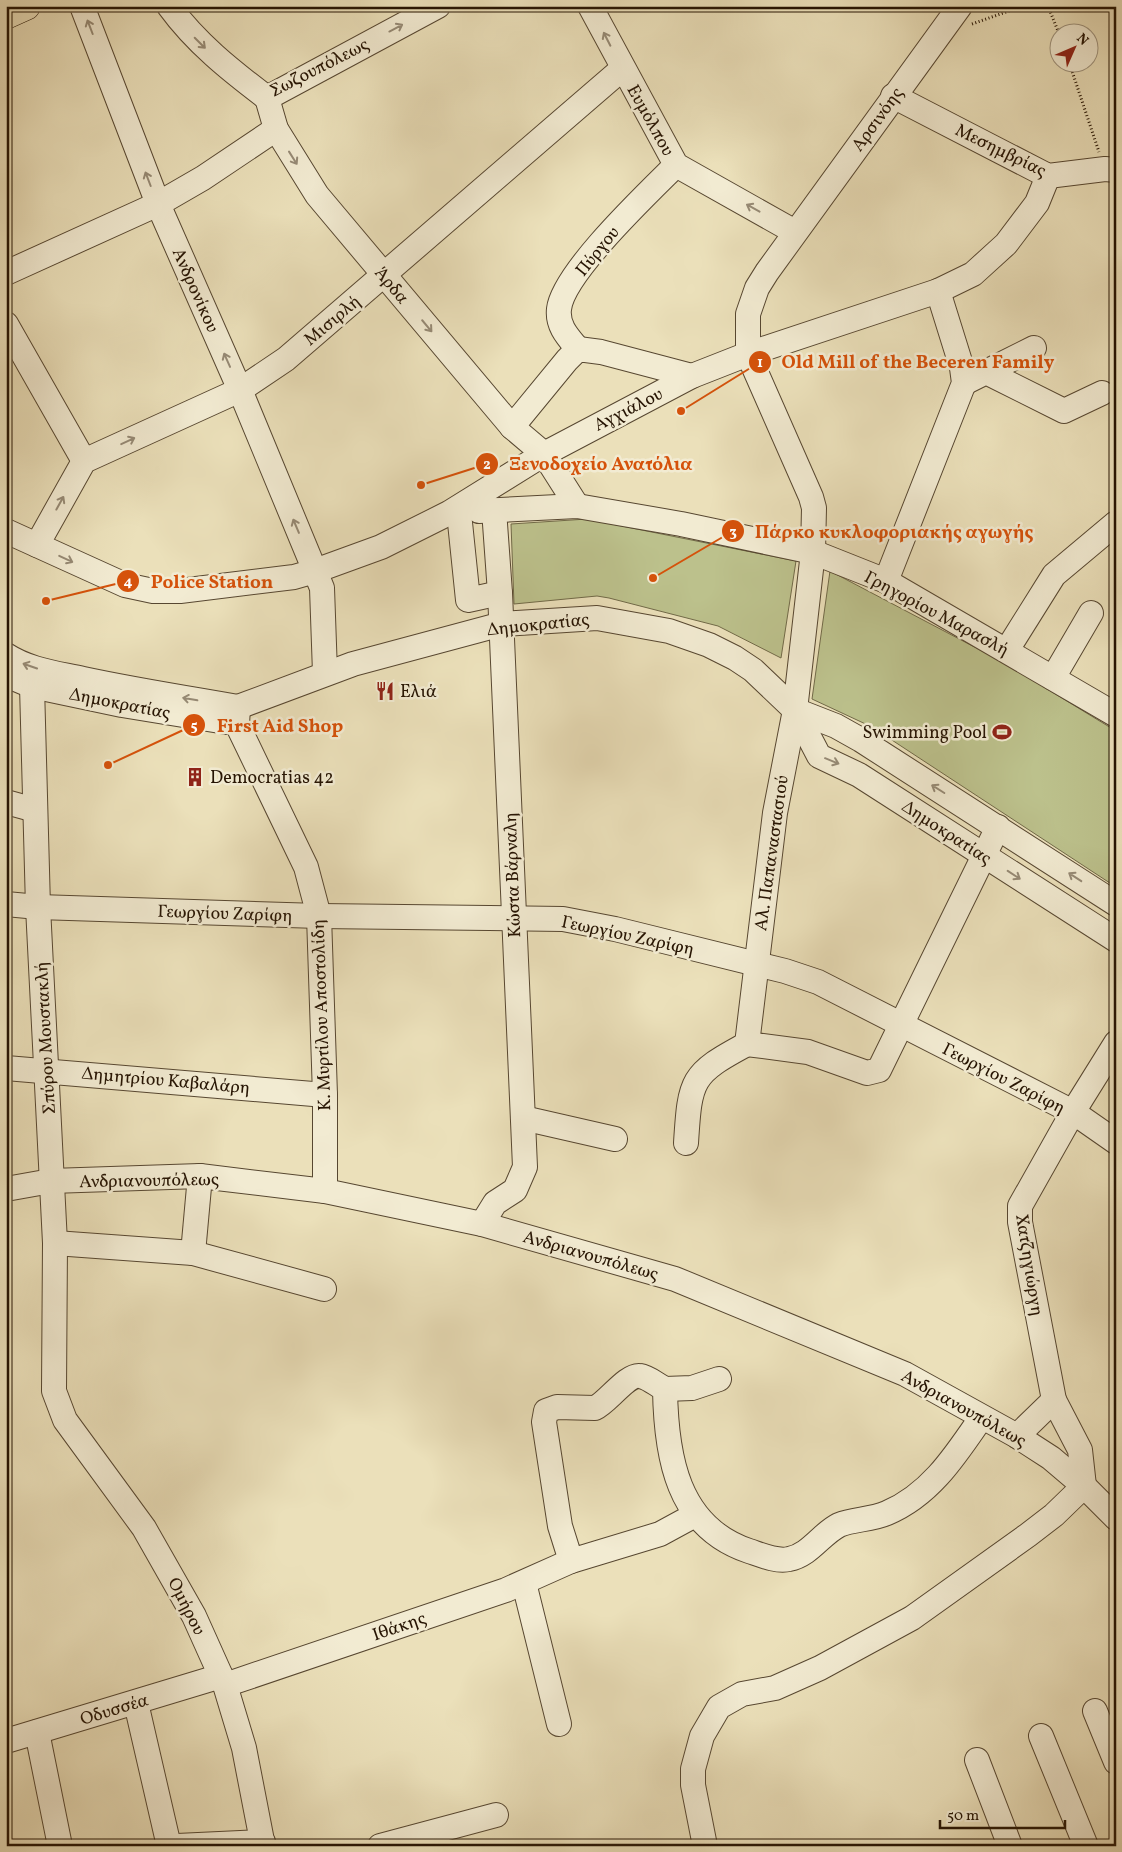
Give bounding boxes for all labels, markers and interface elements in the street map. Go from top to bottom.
one-way arrow [85,20,94,35]
north arrow [1050,22,1100,72]
one-way arrow [388,23,403,32]
text: N [1072,30,1092,50]
one-way arrow [602,31,612,46]
street label: Σωζουπόλεως [266,33,374,104]
one-way arrow [194,37,207,49]
street label: Ευμόλπου [620,81,680,161]
street label: Αρσινόης [846,83,910,157]
street label: Μεσημβρίας [951,118,1050,184]
one-way arrow [288,150,298,164]
one-way arrow [143,171,152,187]
one-way arrow [746,203,760,213]
street label: Πύργου [570,222,626,282]
street label: Ανδρονίκου [165,244,224,337]
street label: Άρδα [368,262,414,310]
street label: Μισιρλή [299,290,367,352]
one-way arrow [421,319,432,332]
callout: Old Mill of the Beceren Family [747,345,1064,379]
text: Old Mill of the Beceren Family [782,350,1055,376]
one-way arrow [221,353,231,368]
text: 1 [757,353,763,374]
street label: Αγχιάλου [590,382,668,438]
one-way arrow [120,435,135,445]
callout: Ξενοδοχείο Ανατόλια [474,447,703,481]
text: Ξενοδοχείο Ανατόλια [509,452,693,478]
text: 2 [483,455,491,476]
one-way arrow [56,496,66,510]
callout: Πάρκο κυκλοφοριακής αγωγής [720,514,1044,548]
one-way arrow [291,519,301,534]
text: Πάρκο κυκλοφοριακής αγωγής [755,520,1033,546]
text: 3 [729,522,737,543]
one-way arrow [59,554,74,564]
callout: Police Station [115,564,283,598]
street label: Γρηγορίου Μαρασλή [859,565,1013,663]
text: Police Station [151,570,273,596]
text: 4 [123,572,133,593]
street label: Δημοκρατίας [486,608,591,643]
one-way arrow [23,661,39,671]
restaurant icon: Ελιά [374,680,396,702]
place label: Ελιά [400,680,437,705]
street label: Δημοκρατίας [67,682,173,727]
one-way arrow [182,694,198,704]
callout: First Aid Shop [181,708,353,742]
text: First Aid Shop [217,714,343,740]
text: 5 [190,716,198,737]
place label: Swimming Pool [862,721,987,746]
sports icon: Swimming Pool [991,721,1013,743]
one-way arrow [825,758,840,767]
building icon: Democratias 42 [184,766,206,788]
place label: Democratias 42 [210,766,334,791]
street label: Αλ. Παπαναστασιού [749,774,796,933]
one-way arrow [932,784,946,794]
street label: Δημοκρατίας [896,795,996,872]
street label: Κώστα Βάρναλη [499,812,528,938]
one-way arrow [1007,871,1021,881]
one-way arrow [1068,872,1082,882]
street label: Γεωργίου Ζαρίφη [157,900,293,929]
street label: Γεωργίου Ζαρίφη [559,910,697,963]
street label: Κ. Μυρτίλου Αποστολίδη [307,919,338,1111]
street label: Σπύρου Μουστακλή [30,961,63,1115]
street label: Γεωργίου Ζαρίφη [937,1037,1069,1121]
street label: Δημητρίου Καβαλάρη [81,1062,251,1101]
street label: Ανδριανουπόλεως [79,1168,219,1195]
street label: Χατζηγιώργη [1008,1212,1049,1318]
street label: Ανδριανουπόλεως [520,1225,661,1288]
street label: Ανδριανουπόλεως [896,1364,1031,1454]
street label: Ομήρου [161,1574,211,1640]
street label: Ιθάκης [369,1607,430,1648]
street label: Οδυσσέα [77,1688,152,1733]
scale bar [940,1797,1064,1829]
text: 50 m [947,1806,979,1827]

